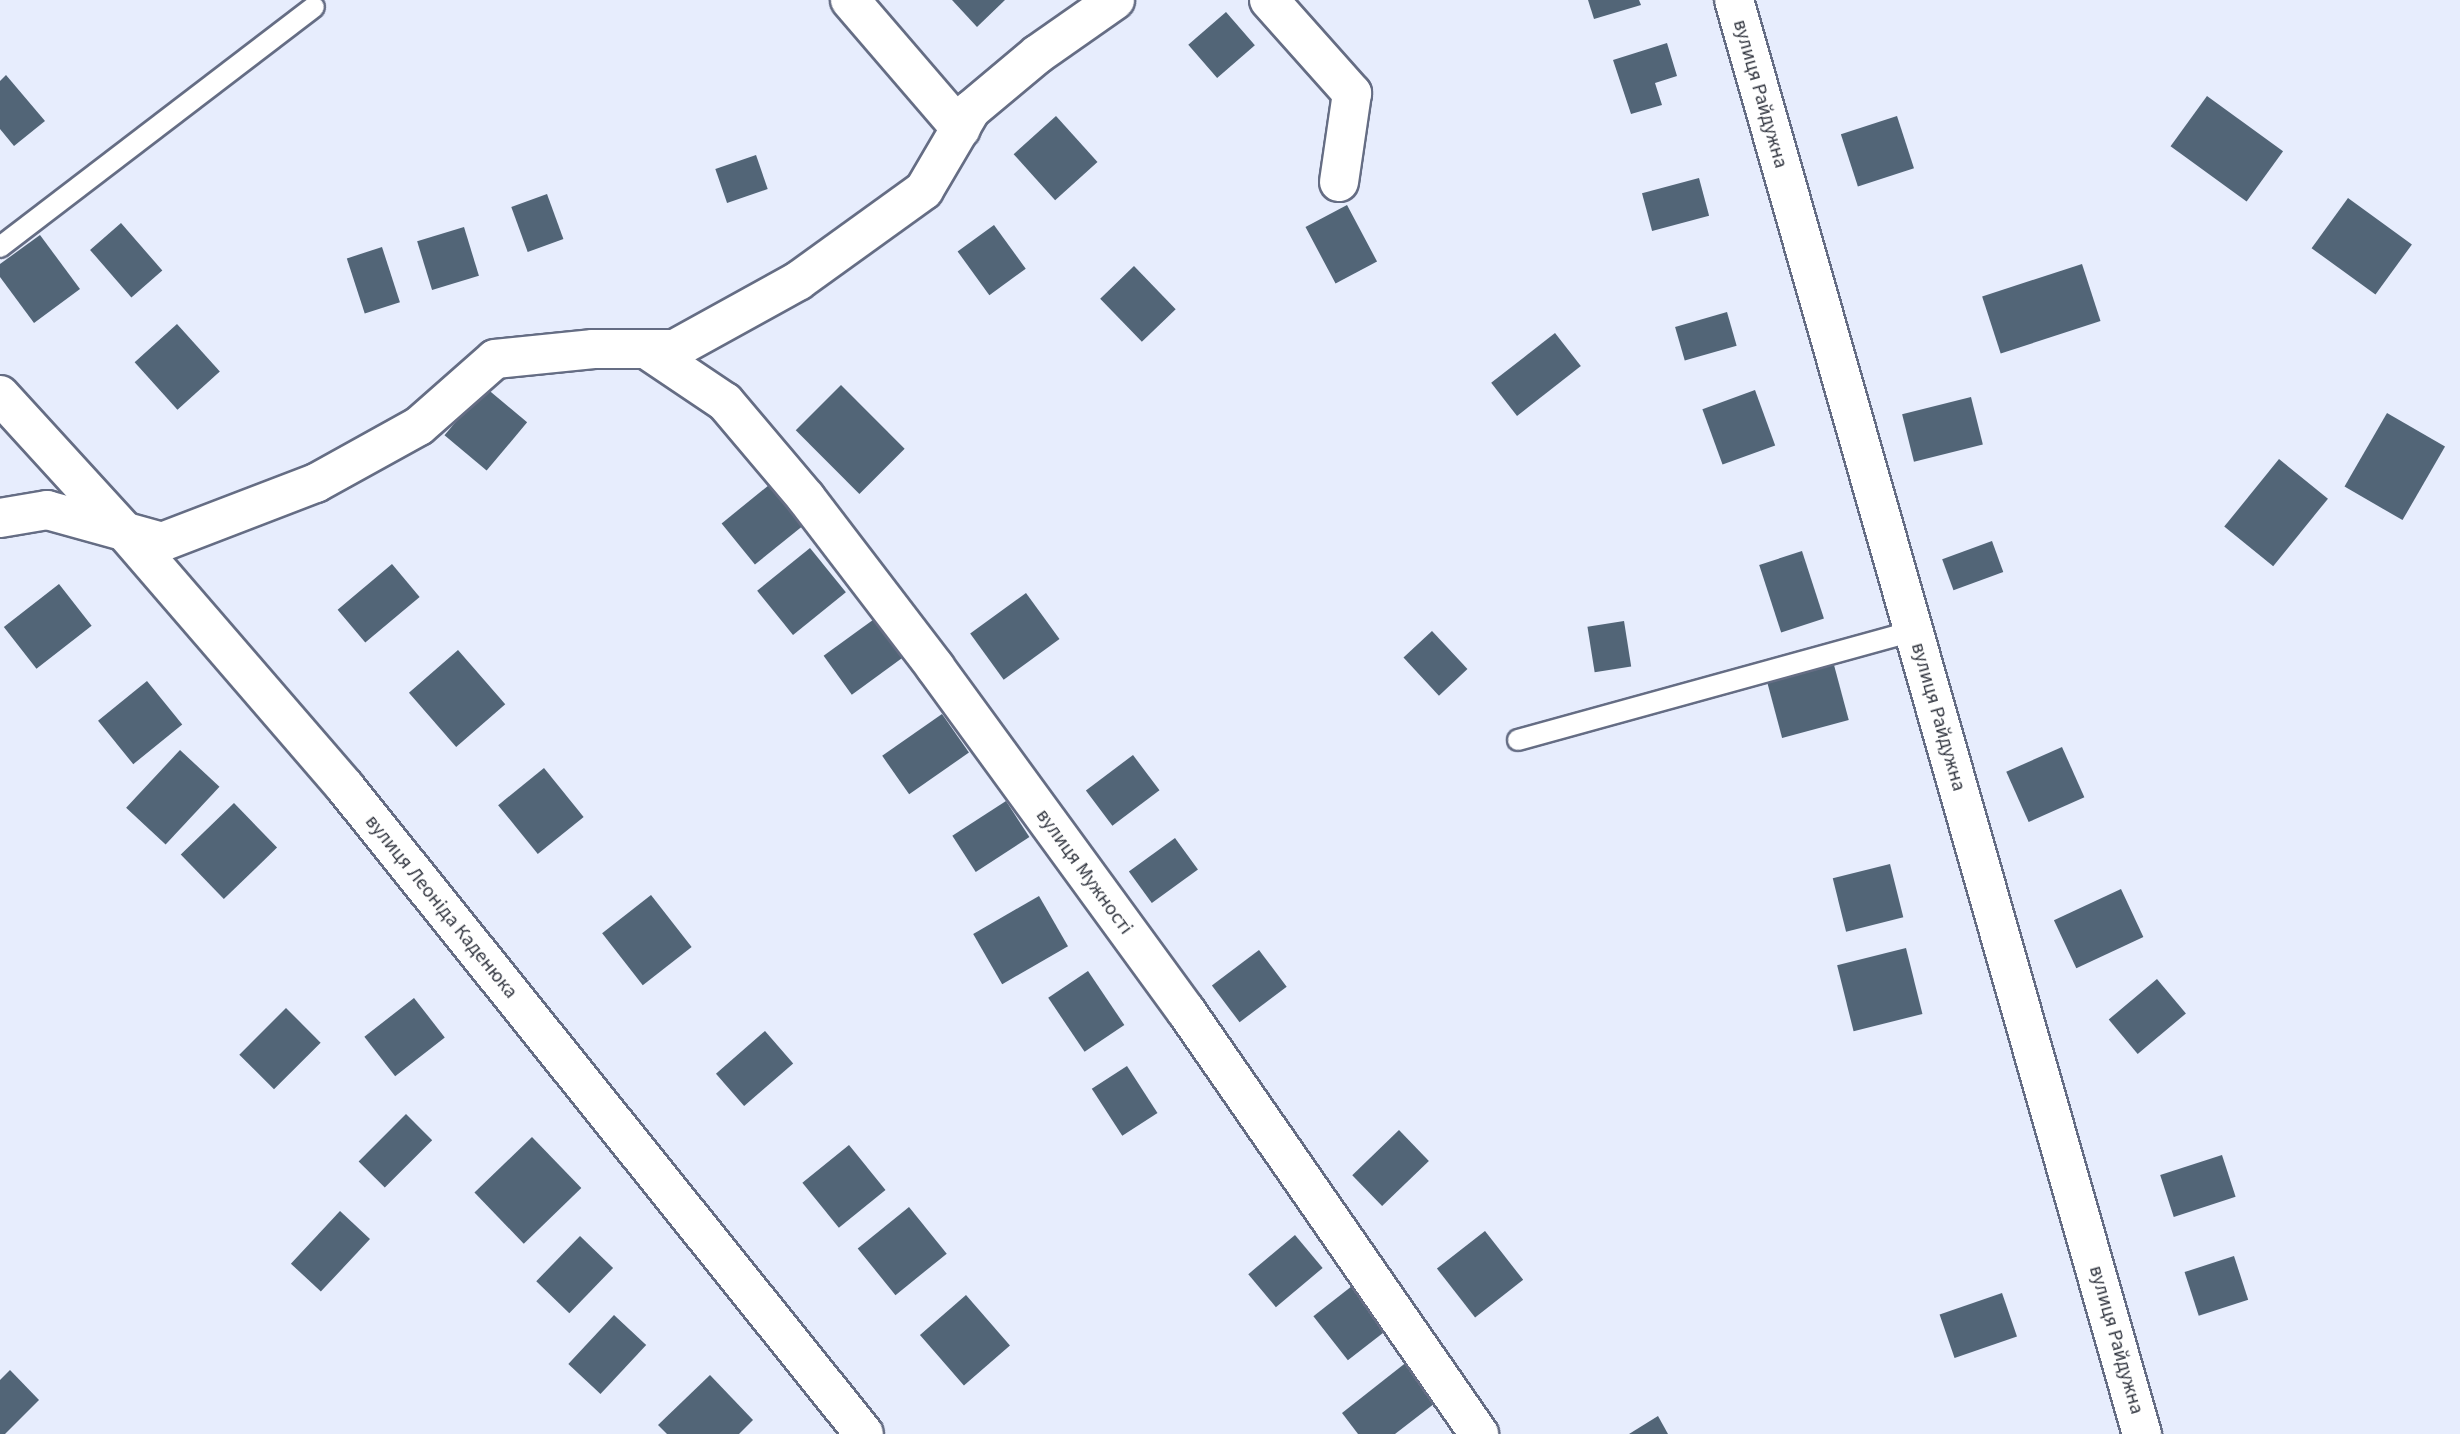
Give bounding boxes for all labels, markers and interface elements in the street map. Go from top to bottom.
street label: вулиця Райдужна [1727,17,1793,171]
street label: вулиця Райдужна [1905,640,1971,794]
street label: вулиця Мужності [1030,805,1138,939]
street label: вулиця Леоніда Каденюка [360,810,522,1004]
street label: вулиця Райдужна [2083,1263,2149,1417]

